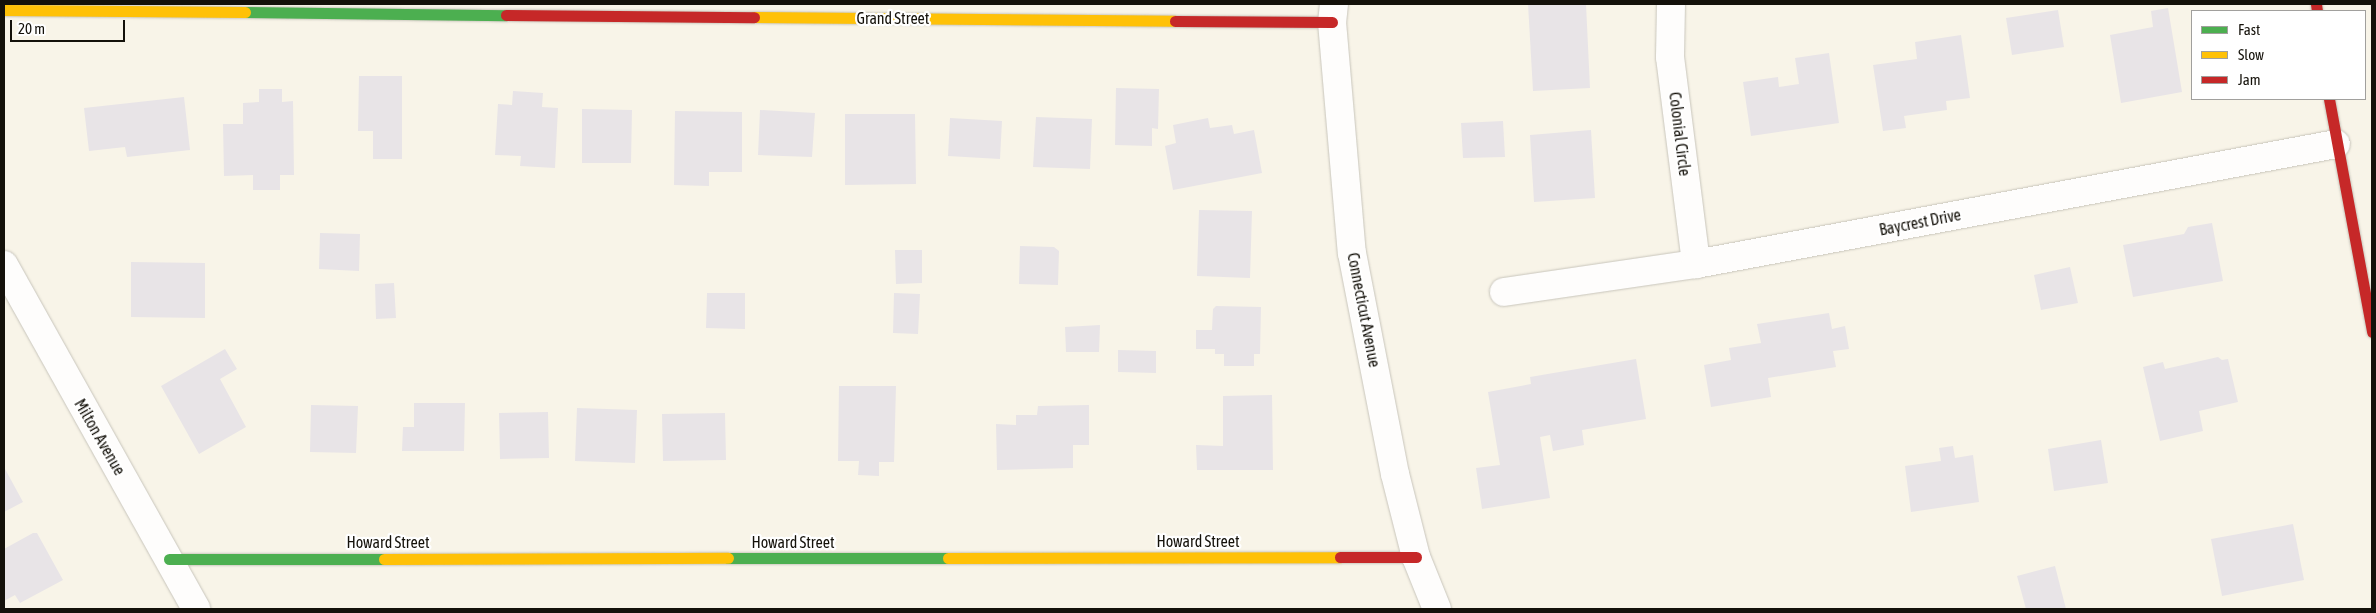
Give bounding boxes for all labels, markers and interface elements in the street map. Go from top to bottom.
street label: Grand Street [857,8,929,28]
scale bar [12,10,128,42]
legend [2191,10,2366,100]
text: 20 m [18,20,45,37]
text: Fast [2238,21,2260,38]
text: Slow [2238,46,2264,63]
text: Jam [2238,71,2261,88]
street label: Colonial Circle [1665,91,1695,177]
street label: Baycrest Drive [1877,205,1963,239]
street label: Connecticut Avenue [1343,251,1385,369]
street label: Milton Avenue [70,395,130,479]
street label: Howard Street [1156,531,1240,551]
street label: Howard Street [346,532,430,552]
street label: Howard Street [751,532,835,552]

